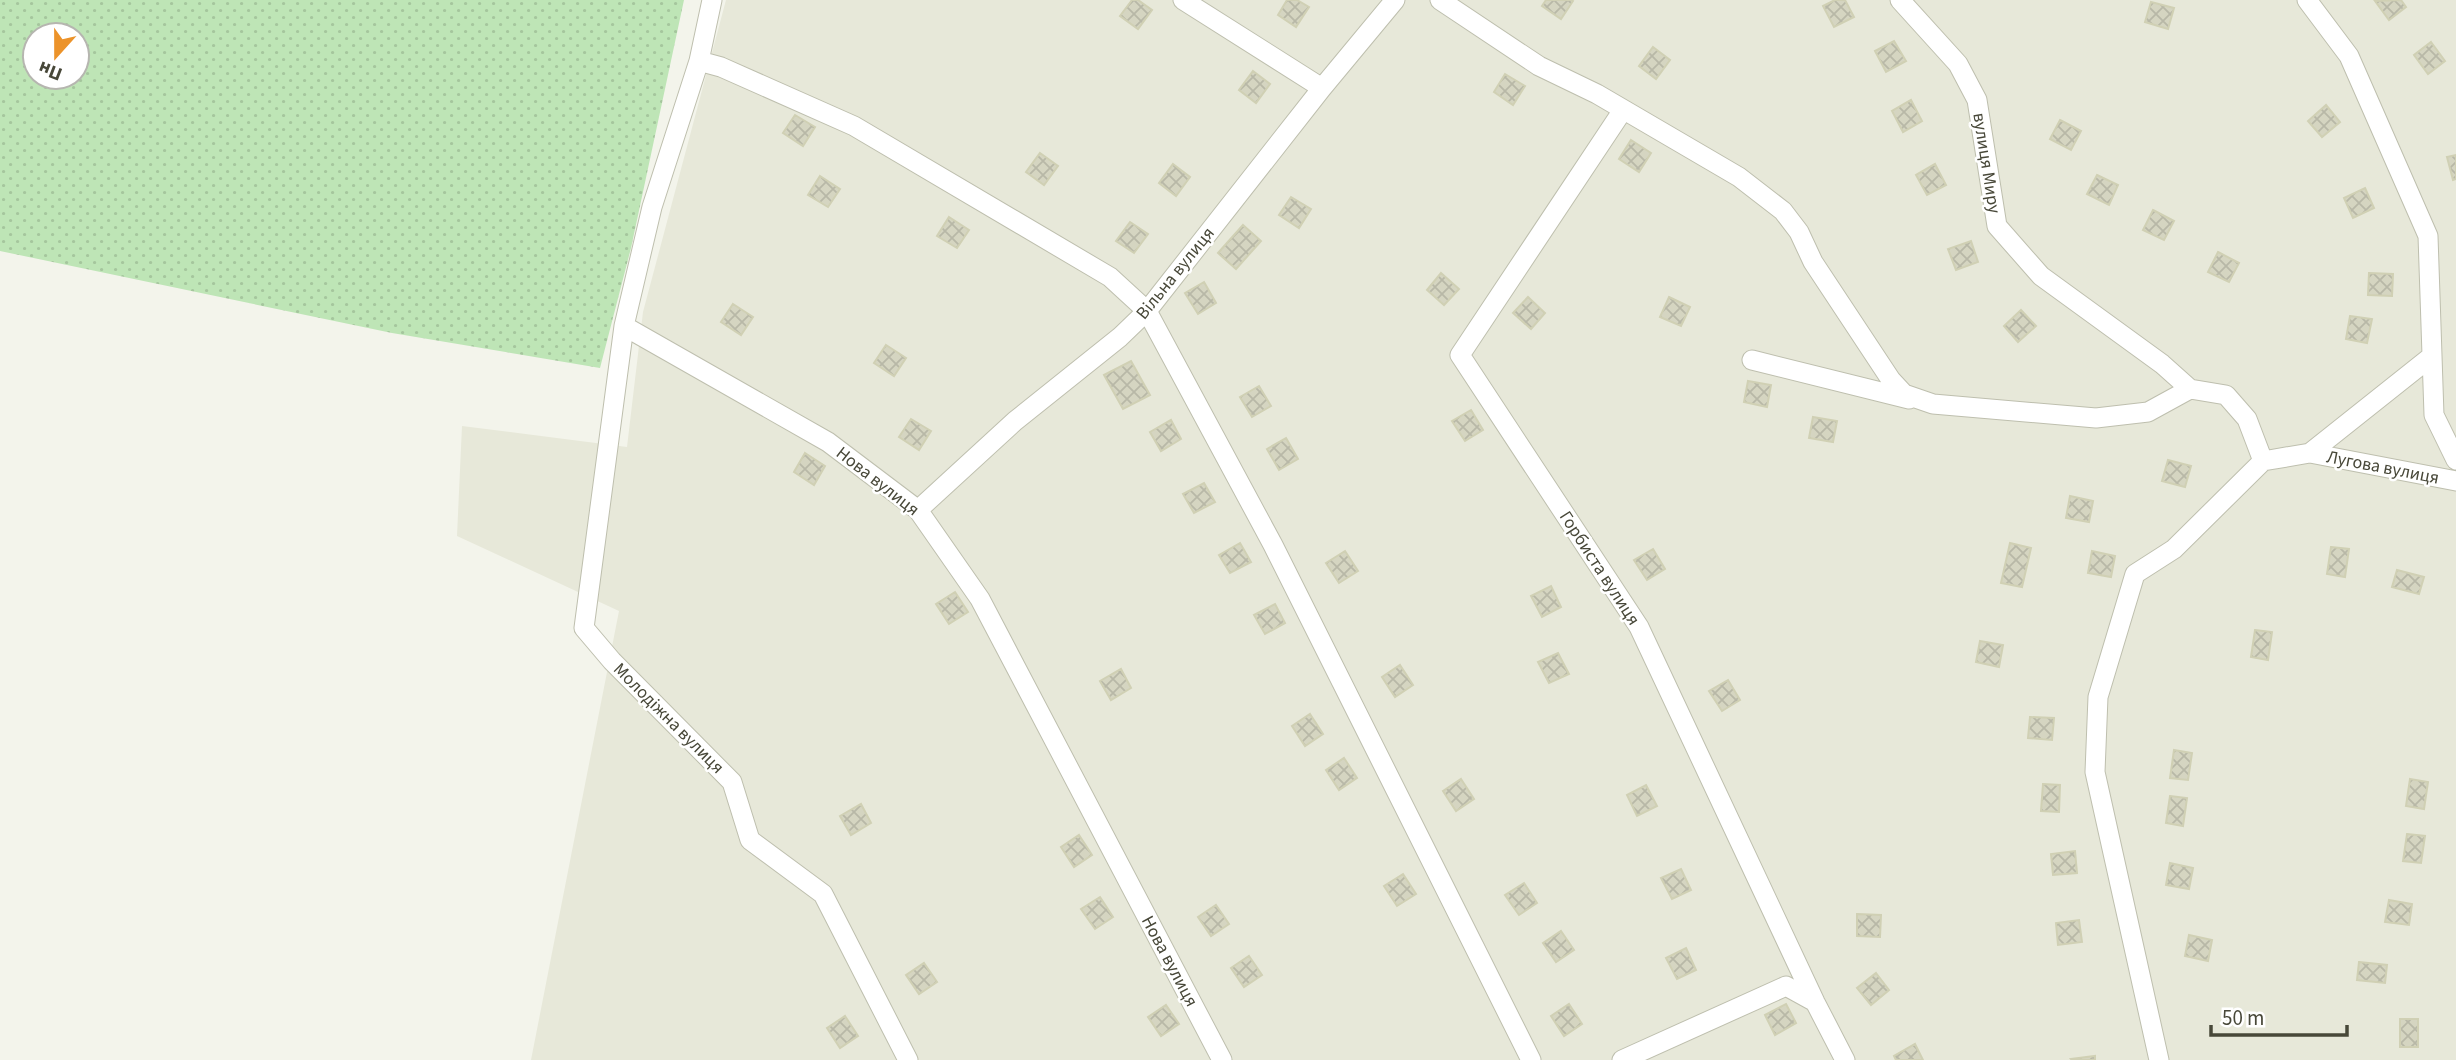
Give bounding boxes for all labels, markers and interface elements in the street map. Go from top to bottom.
north arrow [21,21,91,91]
text: Пн [35,54,66,87]
street label: вулиця Миру [1966,111,2007,216]
street label: Вільна вулиця [1130,222,1221,325]
street label: Нова вулиця [831,441,925,522]
street label: Лугова вулиця [2324,444,2441,491]
street label: Горбиста вулиця [1553,506,1646,630]
street label: Молодіжна вулиця [608,657,730,779]
street label: Нова вулиця [1135,911,1204,1011]
scale bar [2211,993,2348,1038]
text: 50 m [2222,1003,2264,1033]

